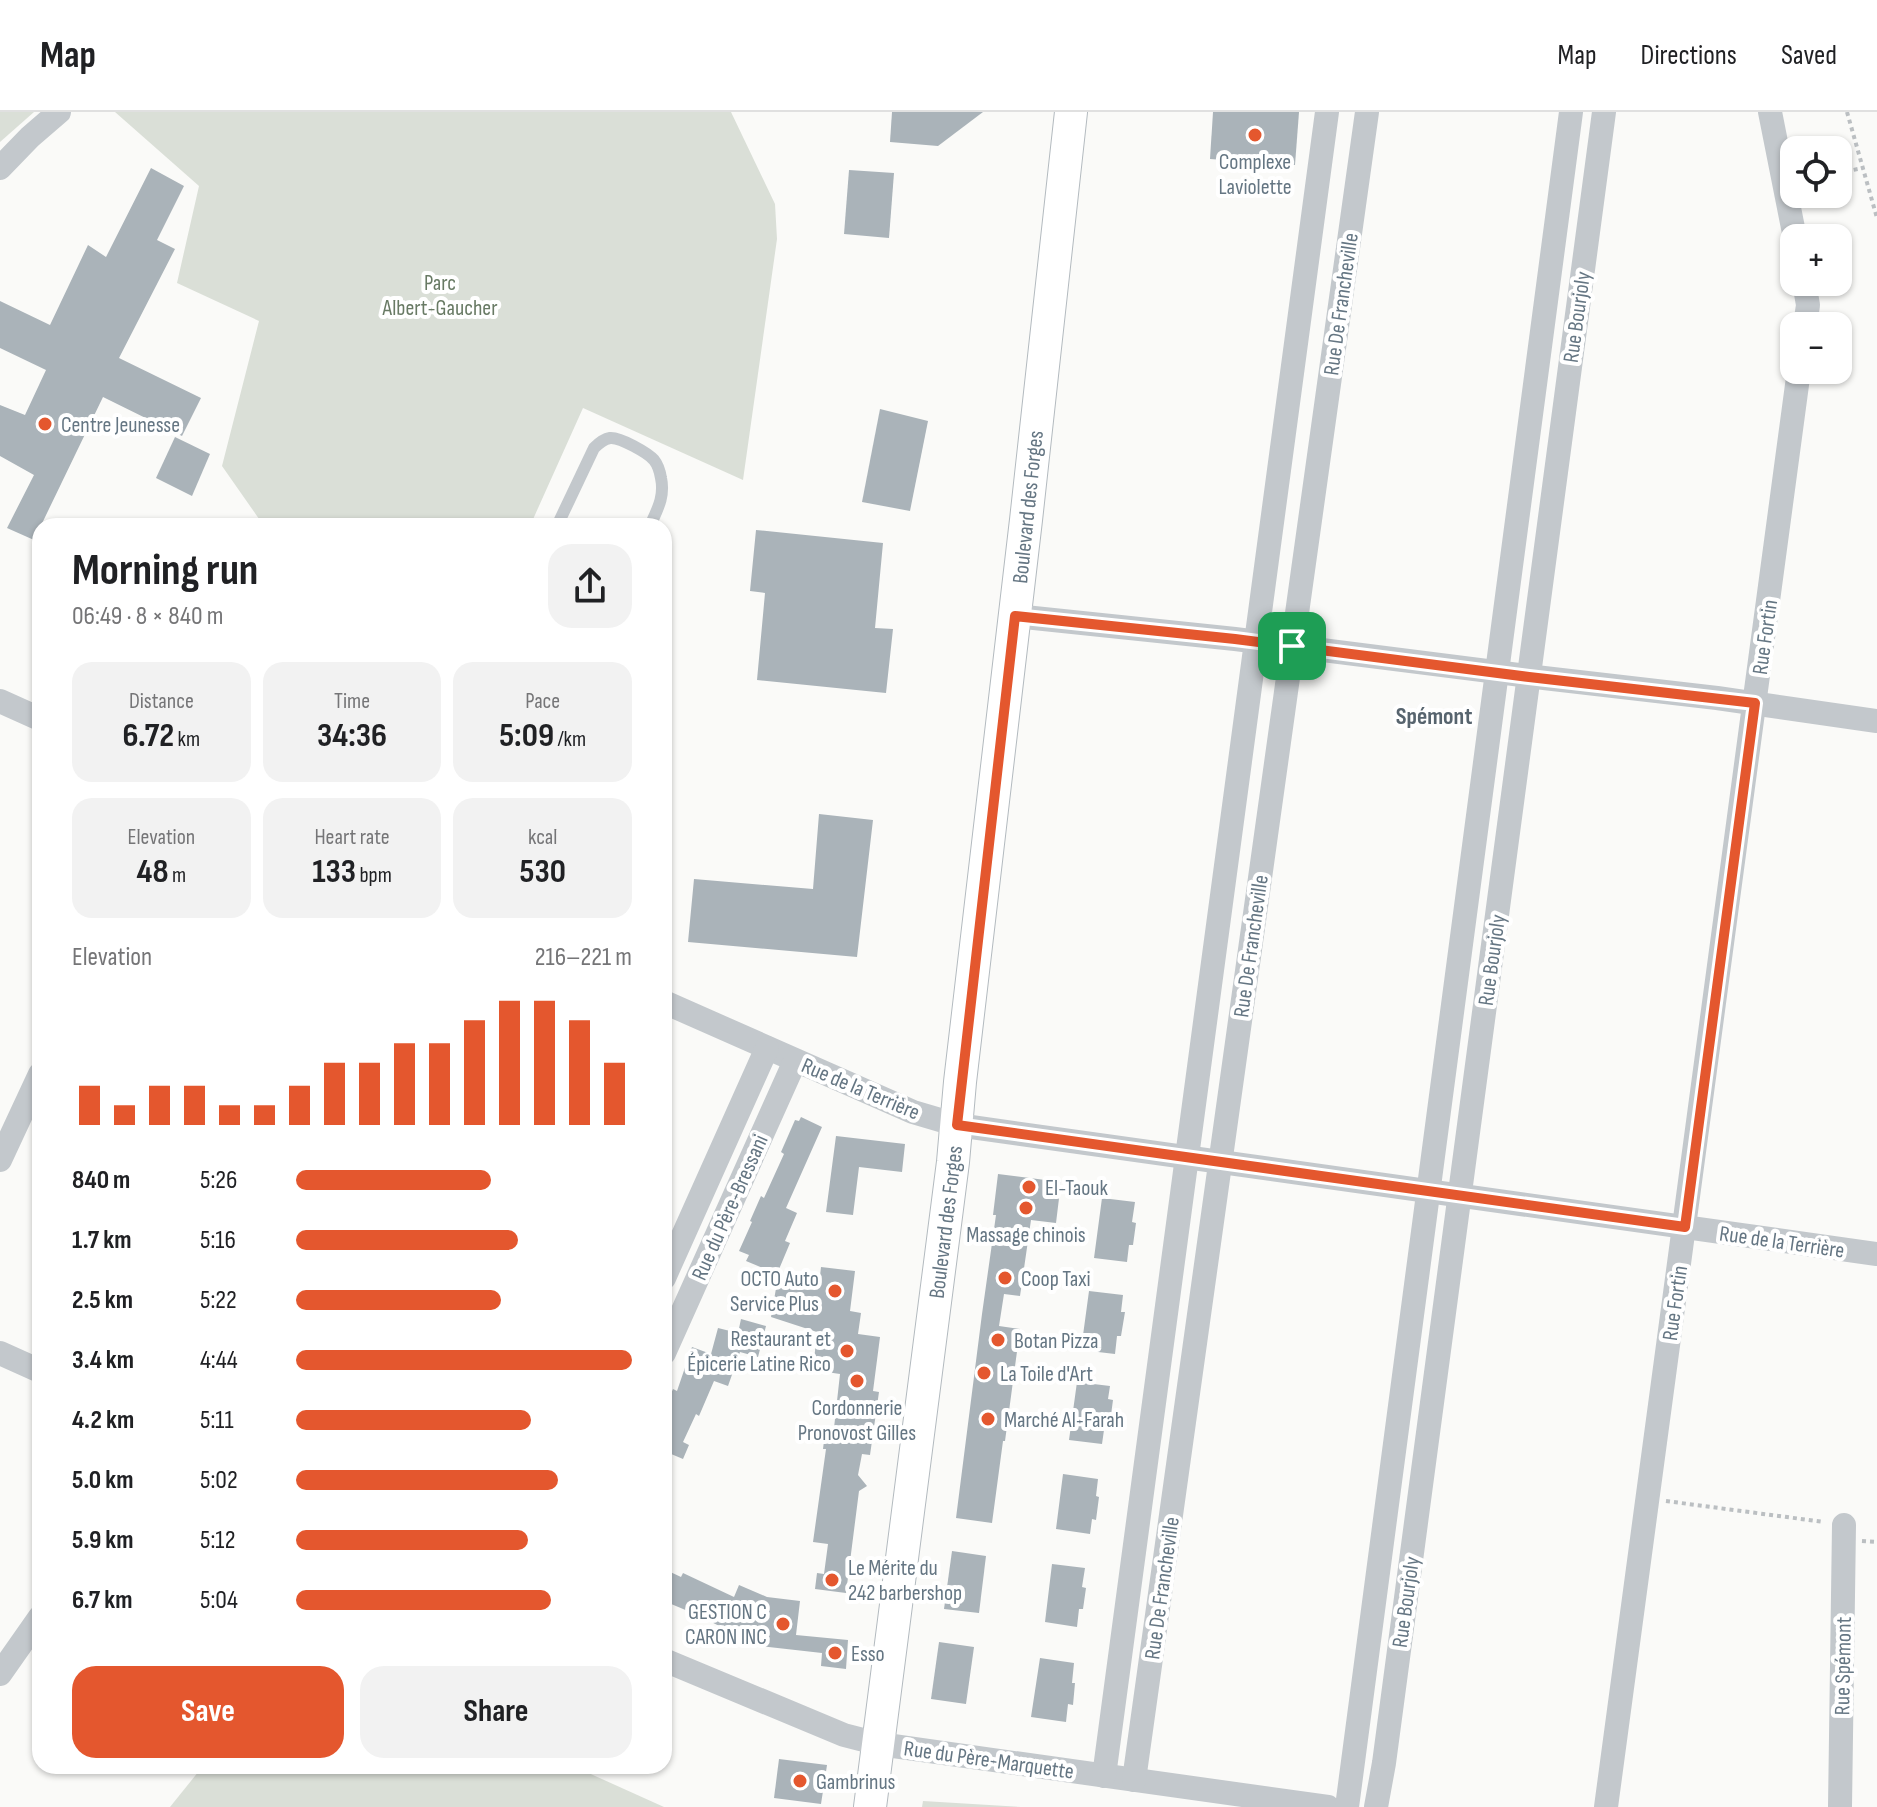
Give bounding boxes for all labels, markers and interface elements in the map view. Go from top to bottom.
text: Map [40,33,96,78]
text: Map [1558,39,1597,72]
text: Directions [1641,39,1737,72]
text: Saved [1781,39,1837,72]
marker: Complexe Laviolette [1246,126,1264,144]
map controls [1780,136,1852,384]
button: locate [1780,136,1852,208]
place label: Complexe Laviolette [1218,149,1292,201]
button: + [1780,224,1852,296]
street label: Rue De Francheville [1318,231,1365,377]
street label: Rue Bourjoly [1558,269,1597,365]
park label: Parc Albert-Gaucher [381,270,498,322]
button: − [1780,312,1852,384]
place label: Centre Jeunesse [61,412,180,439]
marker: Centre Jeunesse [36,415,54,433]
street label: Boulevard des Forges [1007,429,1050,585]
text: Morning run [72,544,258,597]
button: share [548,544,632,628]
street label: Rue Fortin [1747,598,1784,677]
text: 06:49 · 8 × 840 m [72,601,223,632]
pin [1258,612,1326,680]
icon: arrive [1270,624,1314,668]
text: Distance [129,688,194,715]
text: Time [334,688,370,715]
text: Pace [525,688,560,715]
district label: Spémont [1396,702,1472,731]
text: 6.72 [123,715,174,756]
text: 34:36 [317,715,387,756]
text: 5:09 [499,715,554,756]
text: km [174,726,200,753]
text: /km [554,726,586,753]
text: Elevation [127,824,195,851]
text: Heart rate [314,824,390,851]
text: kcal [528,824,557,851]
text: 48 [137,851,168,892]
text: 133 [312,851,356,892]
text: 530 [519,851,566,892]
text: m [168,862,186,889]
text: bpm [356,862,392,889]
street label: Rue De Francheville [1228,873,1275,1019]
street label: Rue Bourjoly [1473,912,1512,1008]
text: Elevation [72,942,152,973]
text: 216–221 m [535,942,632,973]
street label: Rue de la Terrière [797,1052,924,1126]
street label: Rue du Père-Bressani [686,1131,775,1285]
street label: Boulevard des Forges [924,1144,969,1300]
text: 840 m [72,1165,130,1196]
text: 5:26 [200,1165,237,1196]
place label: El-Taouk [1045,1175,1108,1202]
marker: El-Taouk [1020,1178,1038,1196]
marker: Massage chinois [1017,1199,1035,1217]
street label: Rue de la Terrière [1718,1220,1846,1265]
place label: Massage chinois [966,1222,1086,1249]
text: 1.7 km [72,1225,131,1256]
text: 5:16 [200,1225,236,1256]
street label: Rue Fortin [1657,1264,1694,1343]
place label: OCTO Auto Service Plus [730,1266,819,1318]
place label: Coop Taxi [1021,1266,1091,1293]
marker: Coop Taxi [996,1269,1014,1287]
marker: OCTO Auto Service Plus [826,1282,844,1300]
text: 2.5 km [72,1285,133,1316]
text: 5:22 [200,1285,237,1316]
place label: Restaurant et Épicerie Latine Rico [687,1326,831,1378]
place label: Botan Pizza [1014,1328,1099,1355]
marker: Botan Pizza [989,1331,1007,1349]
marker: Restaurant et Épicerie Latine Rico [838,1342,856,1360]
text: 3.4 km [72,1345,134,1376]
text: 4:44 [200,1345,238,1376]
place label: La Toile d'Art [1000,1361,1093,1388]
marker: La Toile d'Art [975,1364,993,1382]
marker: Cordonnerie Pronovost Gilles [848,1372,866,1390]
place label: Cordonnerie Pronovost Gilles [798,1395,916,1447]
text: 4.2 km [72,1405,134,1436]
text: 5:11 [200,1405,234,1436]
place label: Marché Al-Farah [1004,1407,1124,1434]
marker: Marché Al-Farah [979,1410,997,1428]
text: 5.0 km [72,1465,133,1496]
text: 5:02 [200,1465,238,1496]
street label: Rue De Francheville [1139,1515,1186,1661]
text: 5.9 km [72,1525,134,1556]
text: 5:12 [200,1525,235,1556]
street label: Rue Bourjoly [1387,1554,1426,1650]
place label: Le Mérite du 242 barbershop [848,1555,962,1607]
marker: Le Mérite du 242 barbershop [823,1571,841,1589]
text: 6.7 km [72,1585,132,1616]
text: 5:04 [200,1585,238,1616]
place label: GESTION C CARON INC [685,1599,767,1651]
marker: GESTION C CARON INC [774,1615,792,1633]
street label: Rue Spémont [1829,1616,1858,1716]
place label: Esso [851,1641,885,1668]
marker: Esso [826,1644,844,1662]
button: Save [72,1666,344,1758]
button: Share [360,1666,632,1758]
street label: Rue du Père-Marquette [902,1735,1075,1786]
place label: Gambrinus [816,1769,896,1796]
marker: Gambrinus [791,1772,809,1790]

